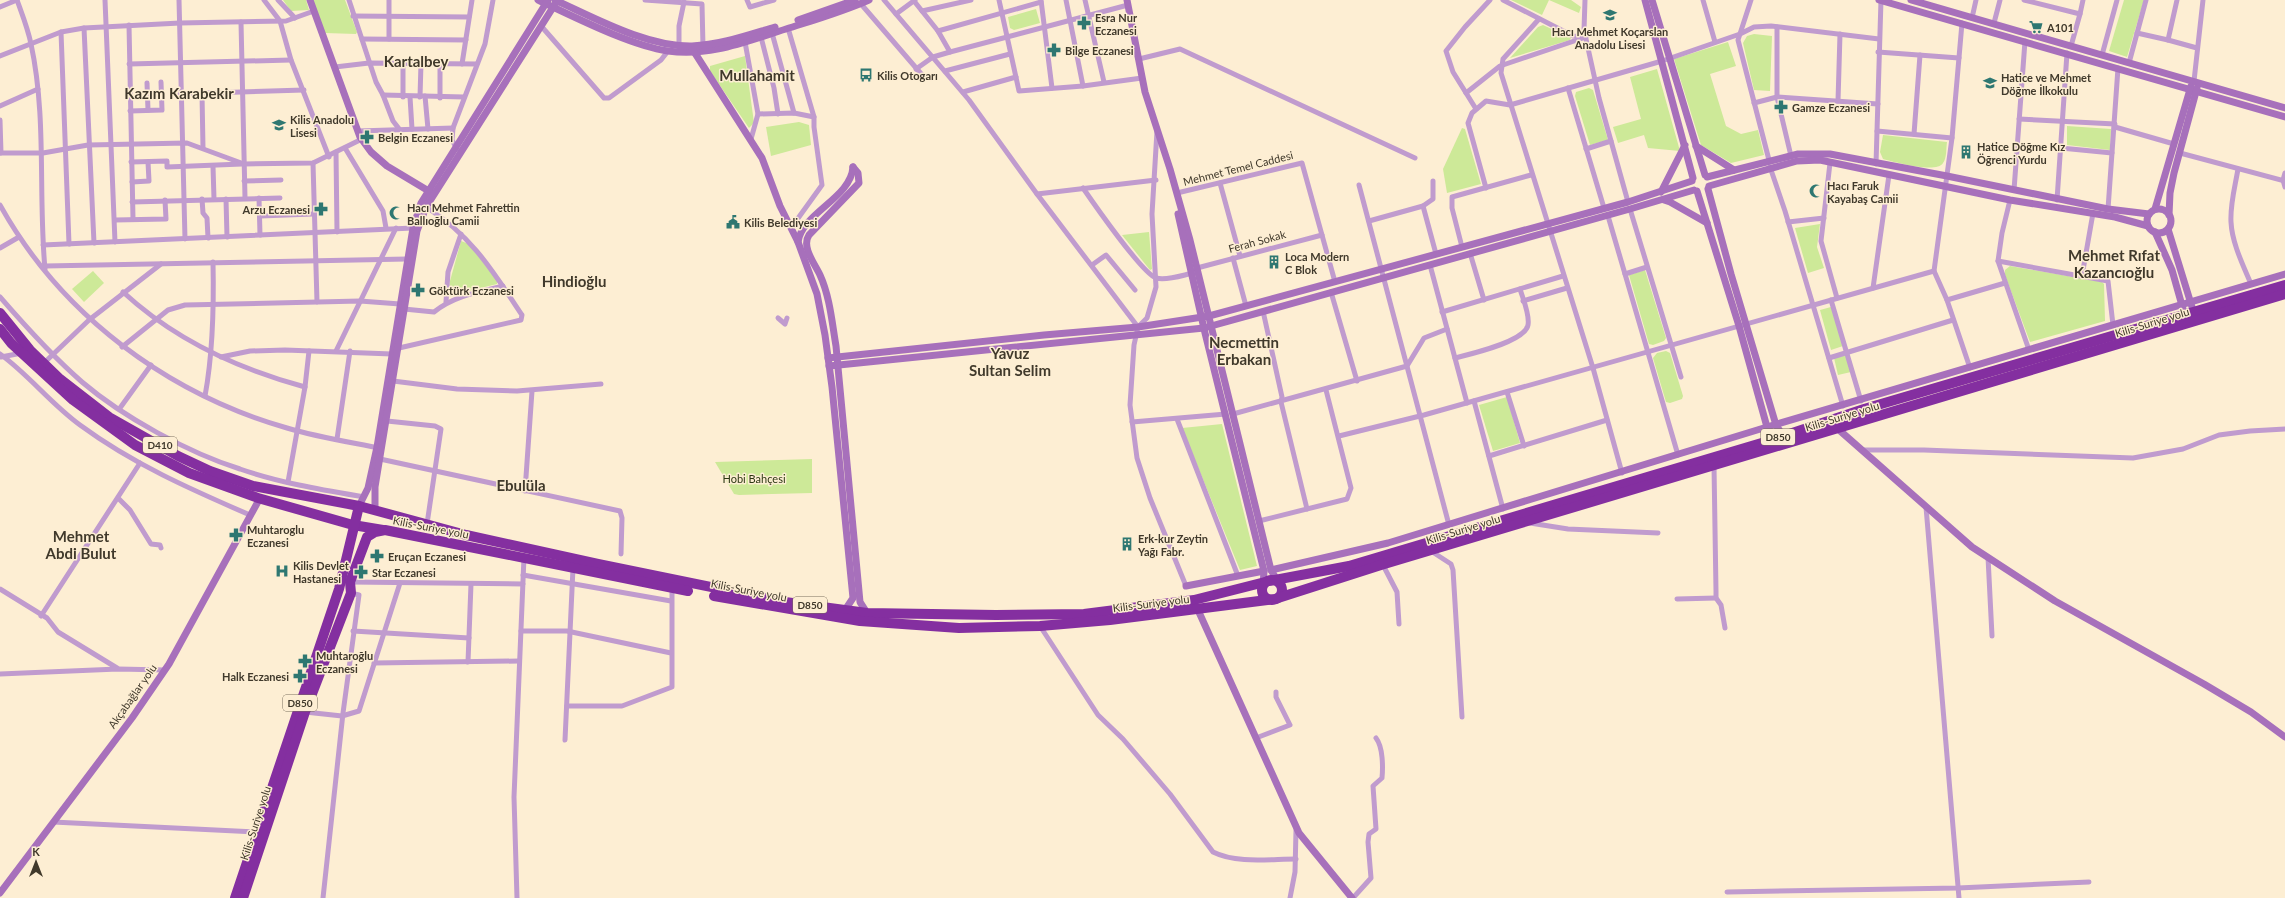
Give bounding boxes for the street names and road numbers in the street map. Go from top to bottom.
street label: Mehmet Temel Caddesi [1182,148,1295,188]
street label: Ferah Sokak [1227,227,1287,255]
street label: Kilis-Suriye yolu [2113,305,2191,339]
street label: Kilis-Suriye yolu [1803,399,1881,433]
road number: D850 [1761,429,1795,445]
road number: D410 [143,437,177,453]
street label: Kilis-Suriye yolu [1424,512,1502,546]
street label: Kilis-Suriye yolu [392,513,470,541]
street label: Kilis-Suriye yolu [710,576,788,604]
street label: Kilis-Suriye yolu [1112,592,1190,614]
road number: D850 [793,597,827,613]
street label: Akçabağlar yolu [105,661,159,731]
road number: D850 [283,695,317,711]
street label: Kilis-Suriye yolu [237,784,273,862]

